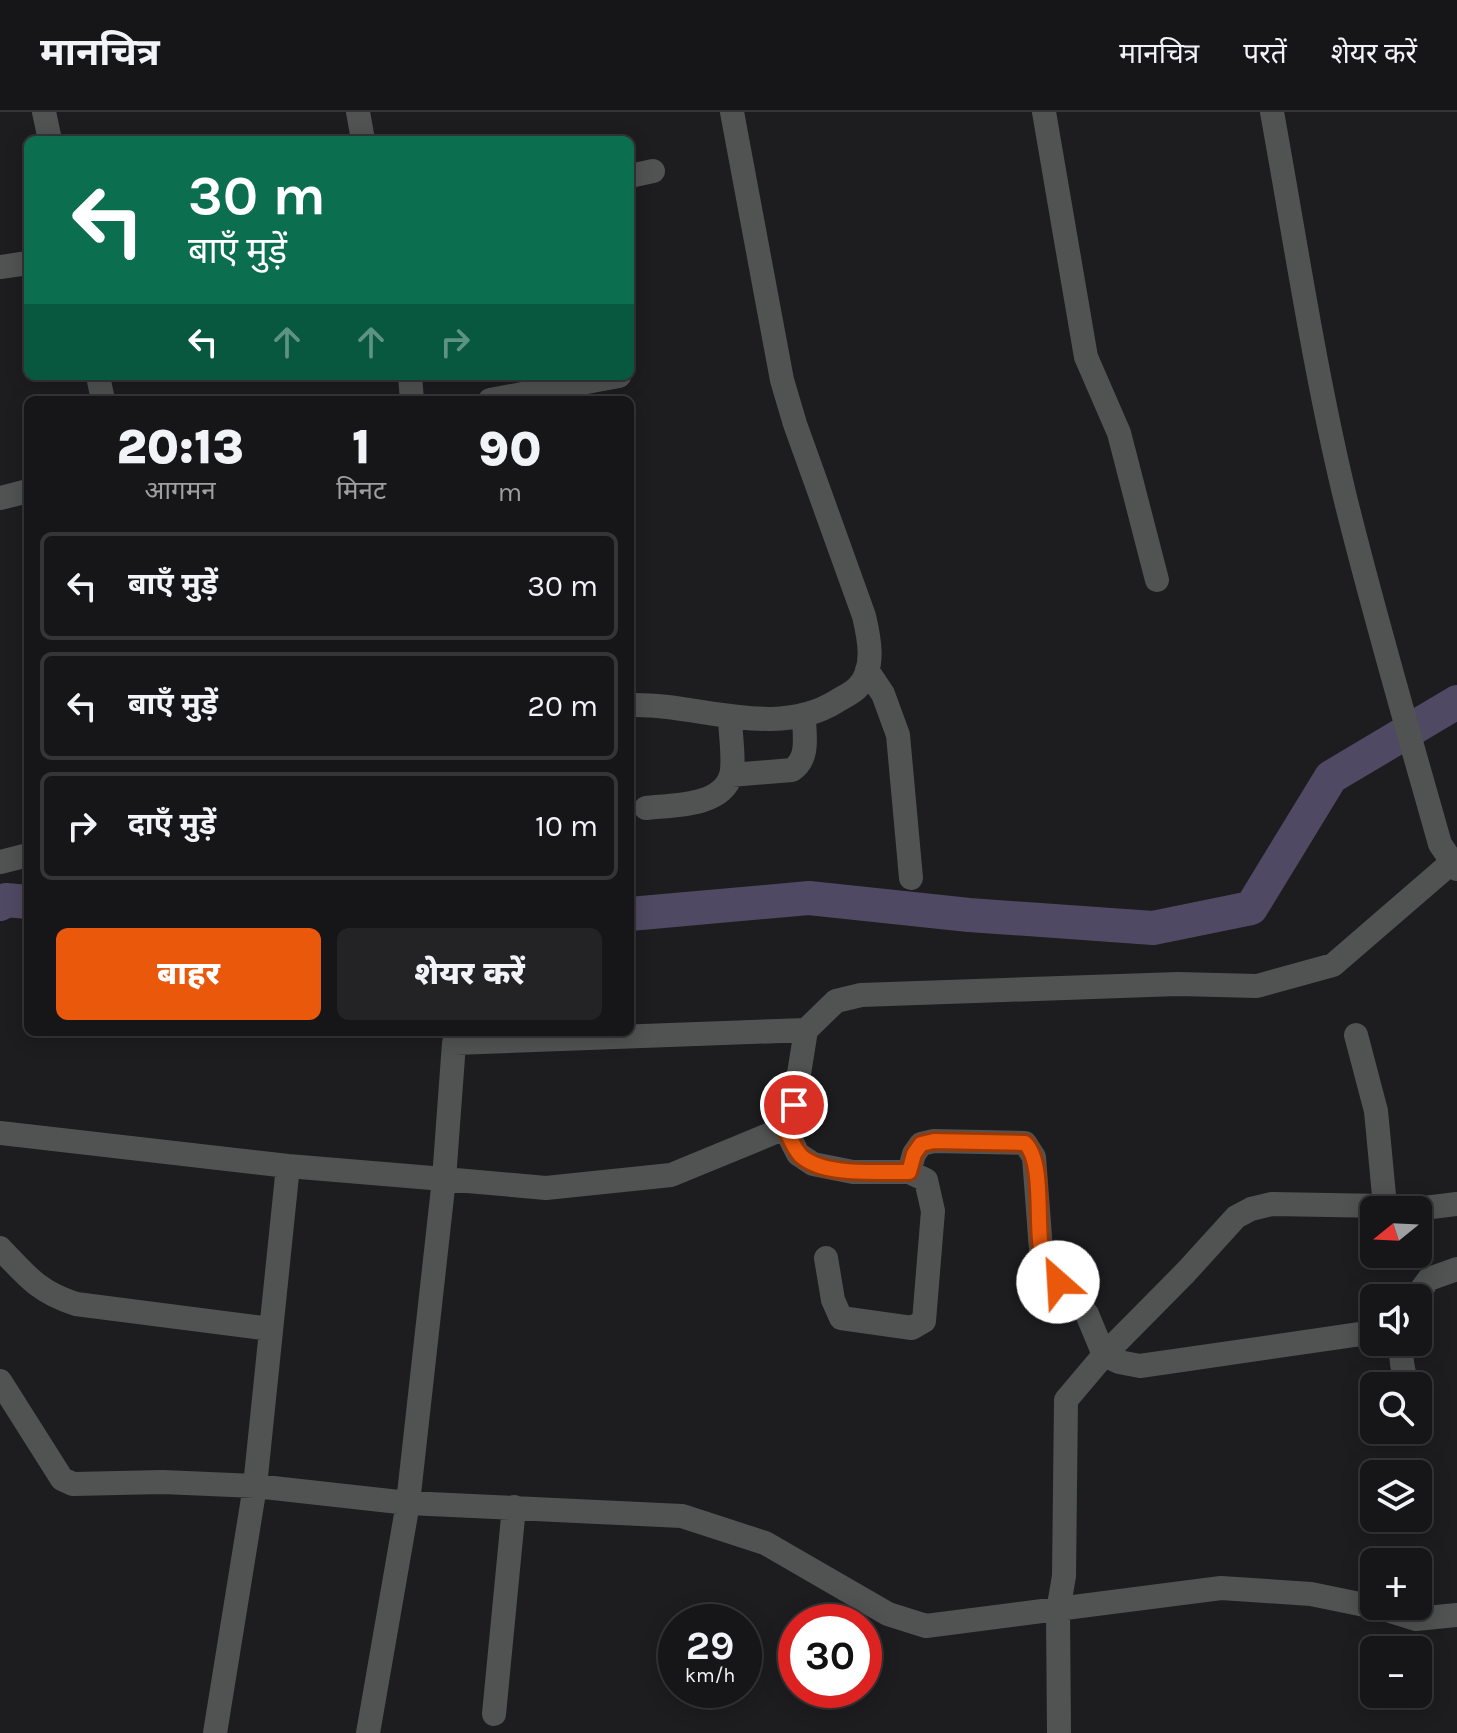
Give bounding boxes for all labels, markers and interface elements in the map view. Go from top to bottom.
text: मानचित्र [40,30,160,75]
text: मानचित्र [1119,37,1199,70]
text: परतें [1243,37,1287,70]
text: शेयर करें [1331,37,1417,70]
text: 30 m [188,163,326,228]
icon: left [56,168,160,272]
text: बाएँ मुड़ें [188,230,287,272]
icon: left [181,320,225,364]
icon: ahead [265,320,309,364]
icon: ahead [349,320,393,364]
icon: right [433,320,477,364]
text: 20:13 [116,419,244,475]
text: 1 [352,419,370,475]
text: 90 [478,421,542,477]
text: आगमन [145,475,216,506]
text: मिनट [336,475,386,506]
text: m [498,477,522,508]
icon: left [60,564,104,608]
text: बाएँ मुड़ें [128,566,218,602]
text: 30 m [527,568,598,604]
icon: left [60,684,104,728]
text: बाएँ मुड़ें [128,686,218,722]
text: 20 m [528,688,598,724]
icon: right [60,804,104,848]
text: दाएँ मुड़ें [128,806,216,842]
text: 10 m [535,808,598,844]
button: बाहर [56,928,321,1020]
button: शेयर करें [337,928,602,1020]
pin [760,1071,828,1139]
icon: arrive [772,1083,816,1127]
north arrow [1360,1196,1432,1268]
map controls [1360,1196,1432,1708]
position arrow [1016,1240,1100,1324]
button: sound [1360,1284,1432,1356]
button: search [1360,1372,1432,1444]
button: layers [1360,1460,1432,1532]
button: + [1360,1548,1432,1620]
speed limit sign: 30 [778,1604,882,1708]
text: 29 [686,1622,734,1669]
button: − [1360,1636,1432,1708]
text: km/h [685,1664,735,1687]

